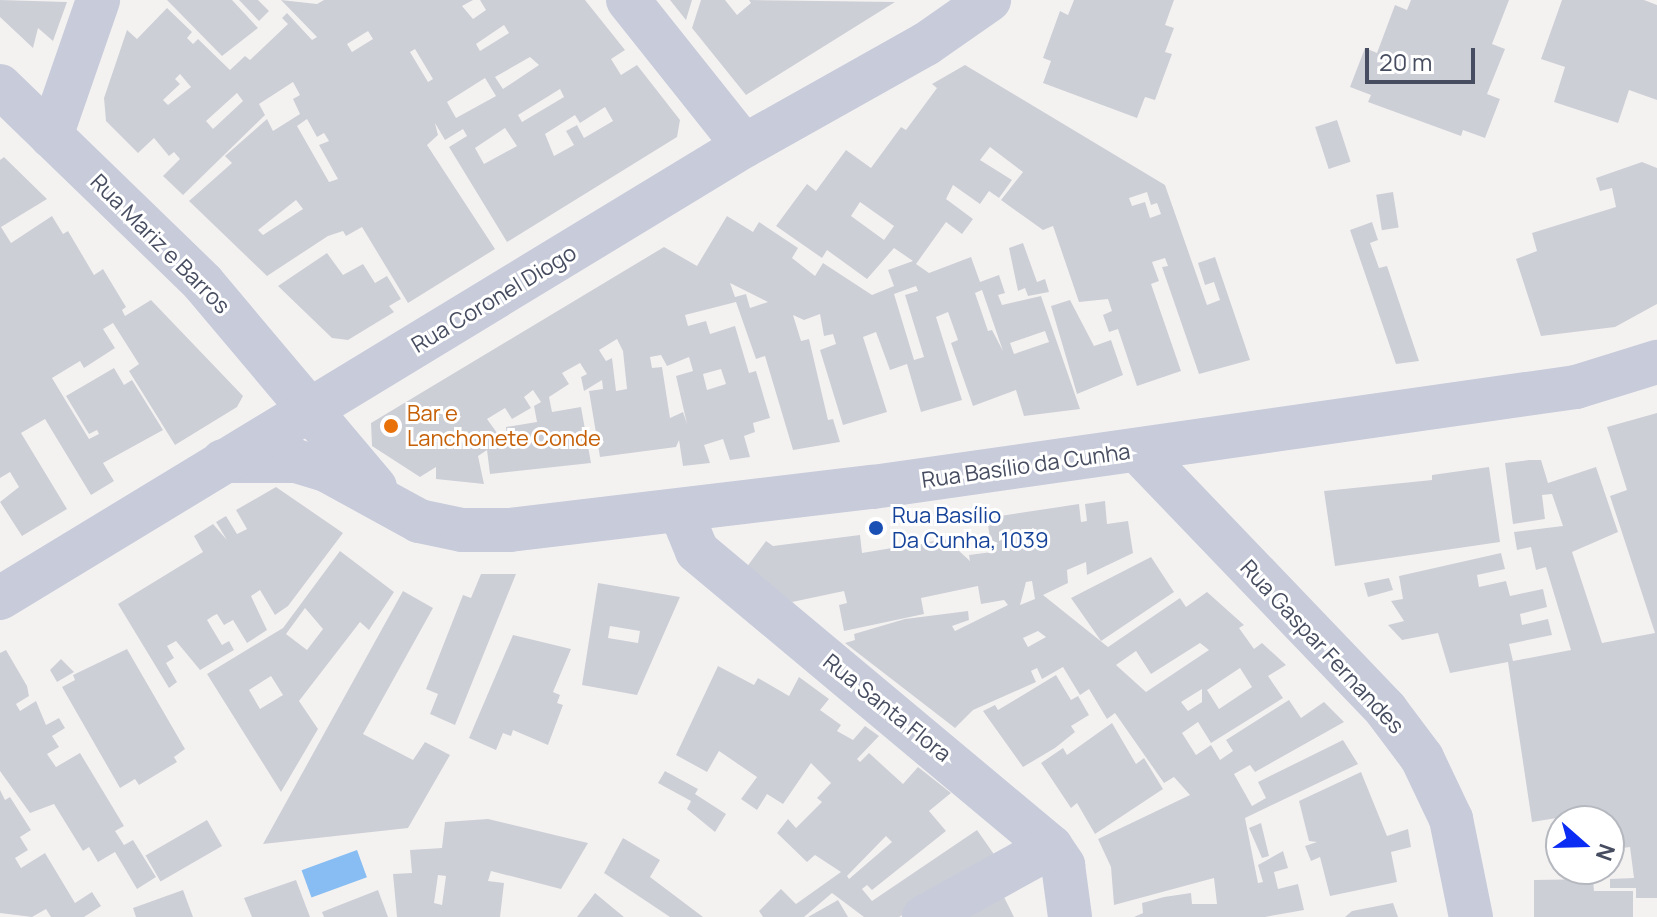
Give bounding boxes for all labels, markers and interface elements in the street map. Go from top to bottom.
scale bar [1369,32,1479,82]
text: 20 m [1379,45,1432,78]
street label: Rua Mariz e Barros [85,169,235,319]
street label: Rua Coronel Diogo [407,239,581,359]
place label: Bar e Lanchonete Conde [407,400,601,452]
marker: Bar e Lanchonete Conde [382,417,400,435]
street label: Rua Basílio da Cunha [920,438,1132,494]
place label: Rua Basílio Da Cunha, 1039 [892,502,1049,554]
marker: Rua Basílio Da Cunha, 1039 [867,519,885,537]
street label: Rua Gaspar Fernandes [1235,555,1409,739]
street label: Rua Santa Flora [818,648,956,768]
north arrow [1545,805,1625,885]
text: N [1589,840,1622,865]

